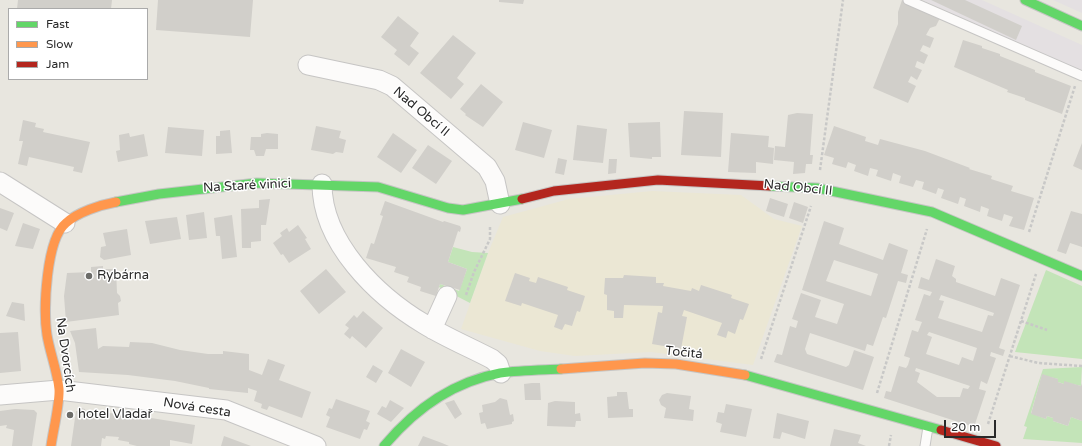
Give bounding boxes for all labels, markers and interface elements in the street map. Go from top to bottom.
legend [8,8,148,80]
text: Fast [46,17,69,31]
text: Slow [46,37,73,51]
text: Jam [46,57,69,71]
street label: Nad Obcí II [390,84,452,140]
street label: Na Staré vinici [203,176,291,196]
street label: Nad Obcí II [763,177,833,199]
place label: Rybárna [97,268,149,284]
marker: Rybárna [84,271,94,281]
street label: Na Dvorcích [52,317,78,393]
street label: Točitá [665,343,703,363]
street label: Nová cesta [162,395,232,421]
place label: hotel Vladař [78,407,153,423]
marker: hotel Vladař [65,410,75,420]
scale bar [946,412,998,438]
text: 20 m [951,420,980,434]

